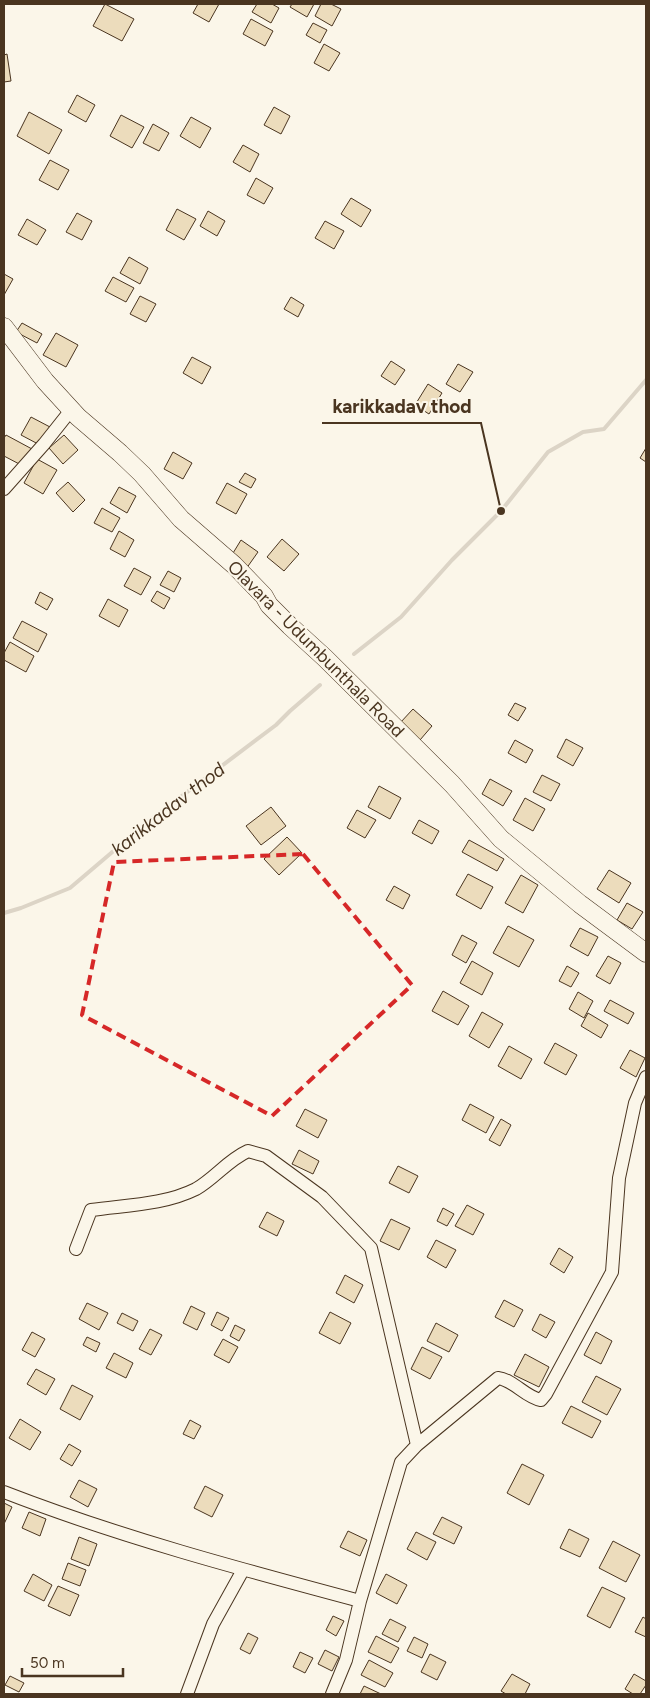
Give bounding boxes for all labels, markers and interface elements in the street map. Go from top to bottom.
callout: karikkadav thod [322,389,481,423]
text: karikkadav thod [332,395,472,418]
street label: Olavara - Udumbunthala Road [223,556,409,742]
water label: karikkadav thod [107,757,230,860]
scale bar [22,1646,124,1678]
text: 50 m [30,1654,65,1672]

